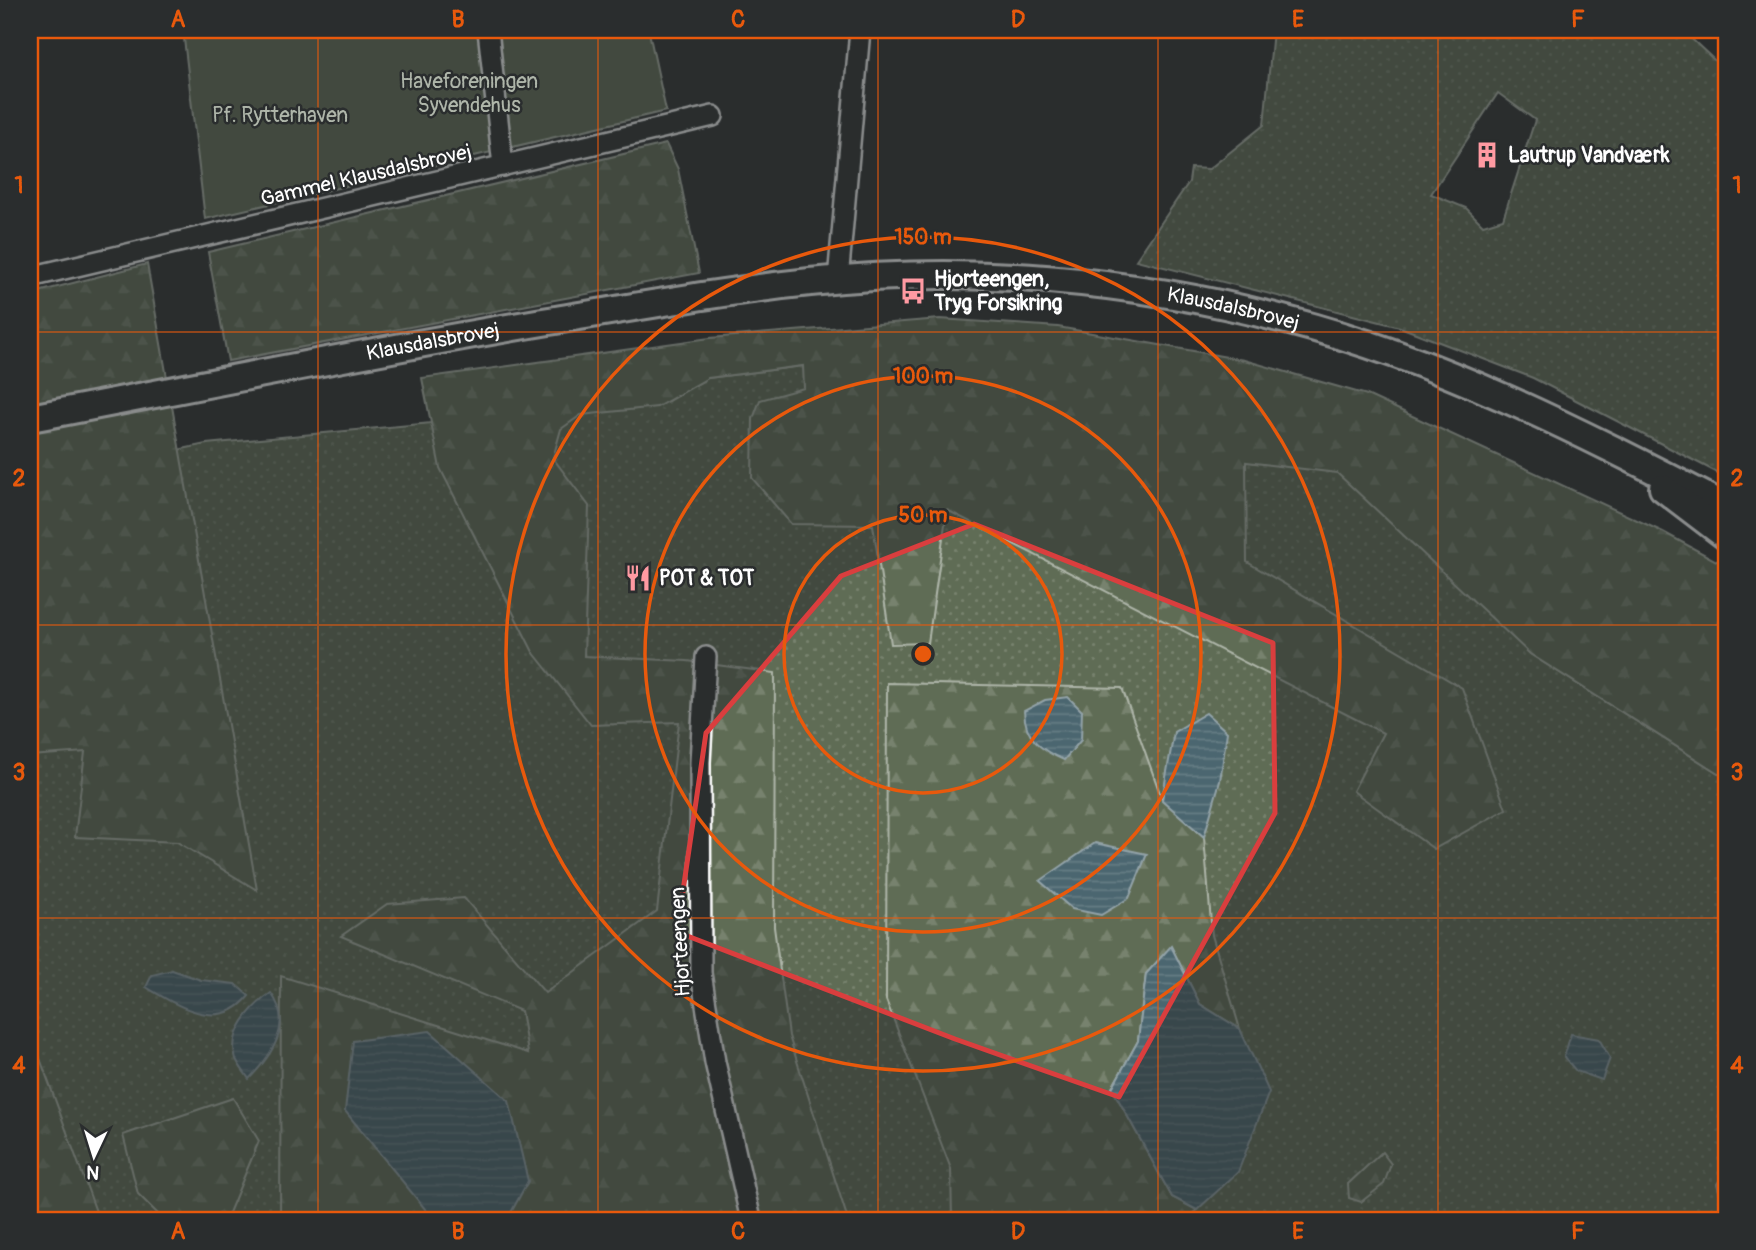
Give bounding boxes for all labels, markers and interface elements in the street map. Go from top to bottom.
text: A [171,5,186,34]
text: B [451,5,465,34]
text: C [731,5,745,34]
text: D [1011,5,1025,34]
text: E [1292,5,1304,34]
text: F [1571,5,1585,34]
park label: Haveforeningen Syvendehus [400,68,538,119]
park label: Pf. Rytterhaven [212,102,348,129]
street label: Gammel Klausdalsbrovej [258,138,474,213]
building icon: Lautrup Vandværk [1472,140,1502,170]
place label: Lautrup Vandværk [1508,142,1670,169]
text: 1 [15,171,24,200]
text: 1 [1733,171,1742,200]
text: 150 m [894,224,952,251]
place label: Hjorteengen, Tryg Forsikring [933,266,1063,317]
bus stop icon: Hjorteengen, Tryg Forsikring [898,276,928,306]
street label: Klausdalsbrovej [1165,281,1302,337]
street label: Klausdalsbrovej [364,317,501,367]
text: 100 m [893,363,953,390]
text: 2 [13,464,26,493]
text: 2 [1731,464,1744,493]
text: 50 m [899,502,948,529]
restaurant icon: POT & TOT [623,563,653,593]
place label: POT & TOT [659,565,755,592]
centre of rings [911,642,935,666]
text: 3 [13,758,25,787]
text: 3 [1731,758,1743,787]
street label: Hjorteengen [664,886,697,998]
text: 4 [12,1051,26,1080]
text: 4 [1730,1051,1744,1080]
north arrow [60,1120,130,1190]
text: N [85,1160,100,1184]
text: A [171,1217,186,1246]
text: B [451,1217,465,1246]
text: C [731,1217,745,1246]
text: D [1011,1217,1025,1246]
text: E [1292,1217,1304,1246]
text: F [1571,1217,1585,1246]

